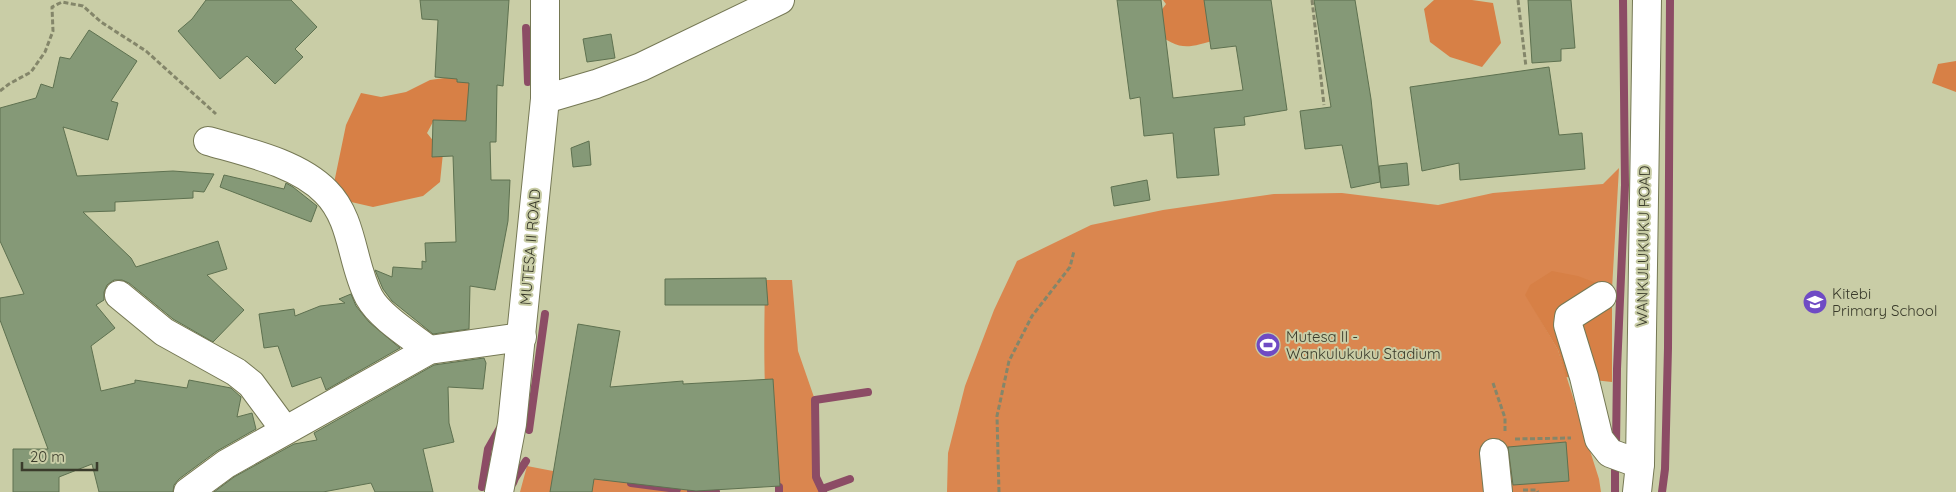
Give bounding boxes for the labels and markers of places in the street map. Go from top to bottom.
place label: Kitebi Primary School [1832,284,1937,320]
school or university icon: Kitebi Primary School [1802,289,1828,315]
place label: Mutesa II - Wankulukuku Stadium [1286,327,1441,363]
sports icon: Mutesa II - Wankulukuku Stadium [1255,332,1281,358]

